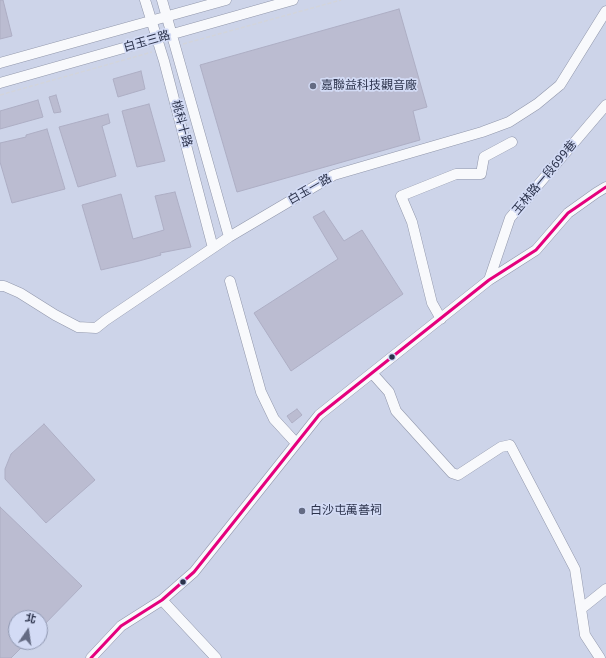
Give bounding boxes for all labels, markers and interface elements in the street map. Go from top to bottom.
street label: 白玉三路 [122,28,172,56]
place label: 嘉聯益科技觀音廠 [321,79,417,93]
marker: 嘉聯益科技觀音廠 [308,81,318,91]
street label: 桃科十路 [168,99,194,149]
street label: 玉林路一段699巷 [510,138,580,218]
street label: 白玉一路 [286,172,334,208]
unlabelled marker [387,352,397,362]
place label: 白沙屯萬善祠 [310,504,382,518]
marker: 白沙屯萬善祠 [297,506,307,516]
unlabelled marker [178,577,188,587]
north arrow [8,610,48,650]
text: 北 [24,611,37,626]

